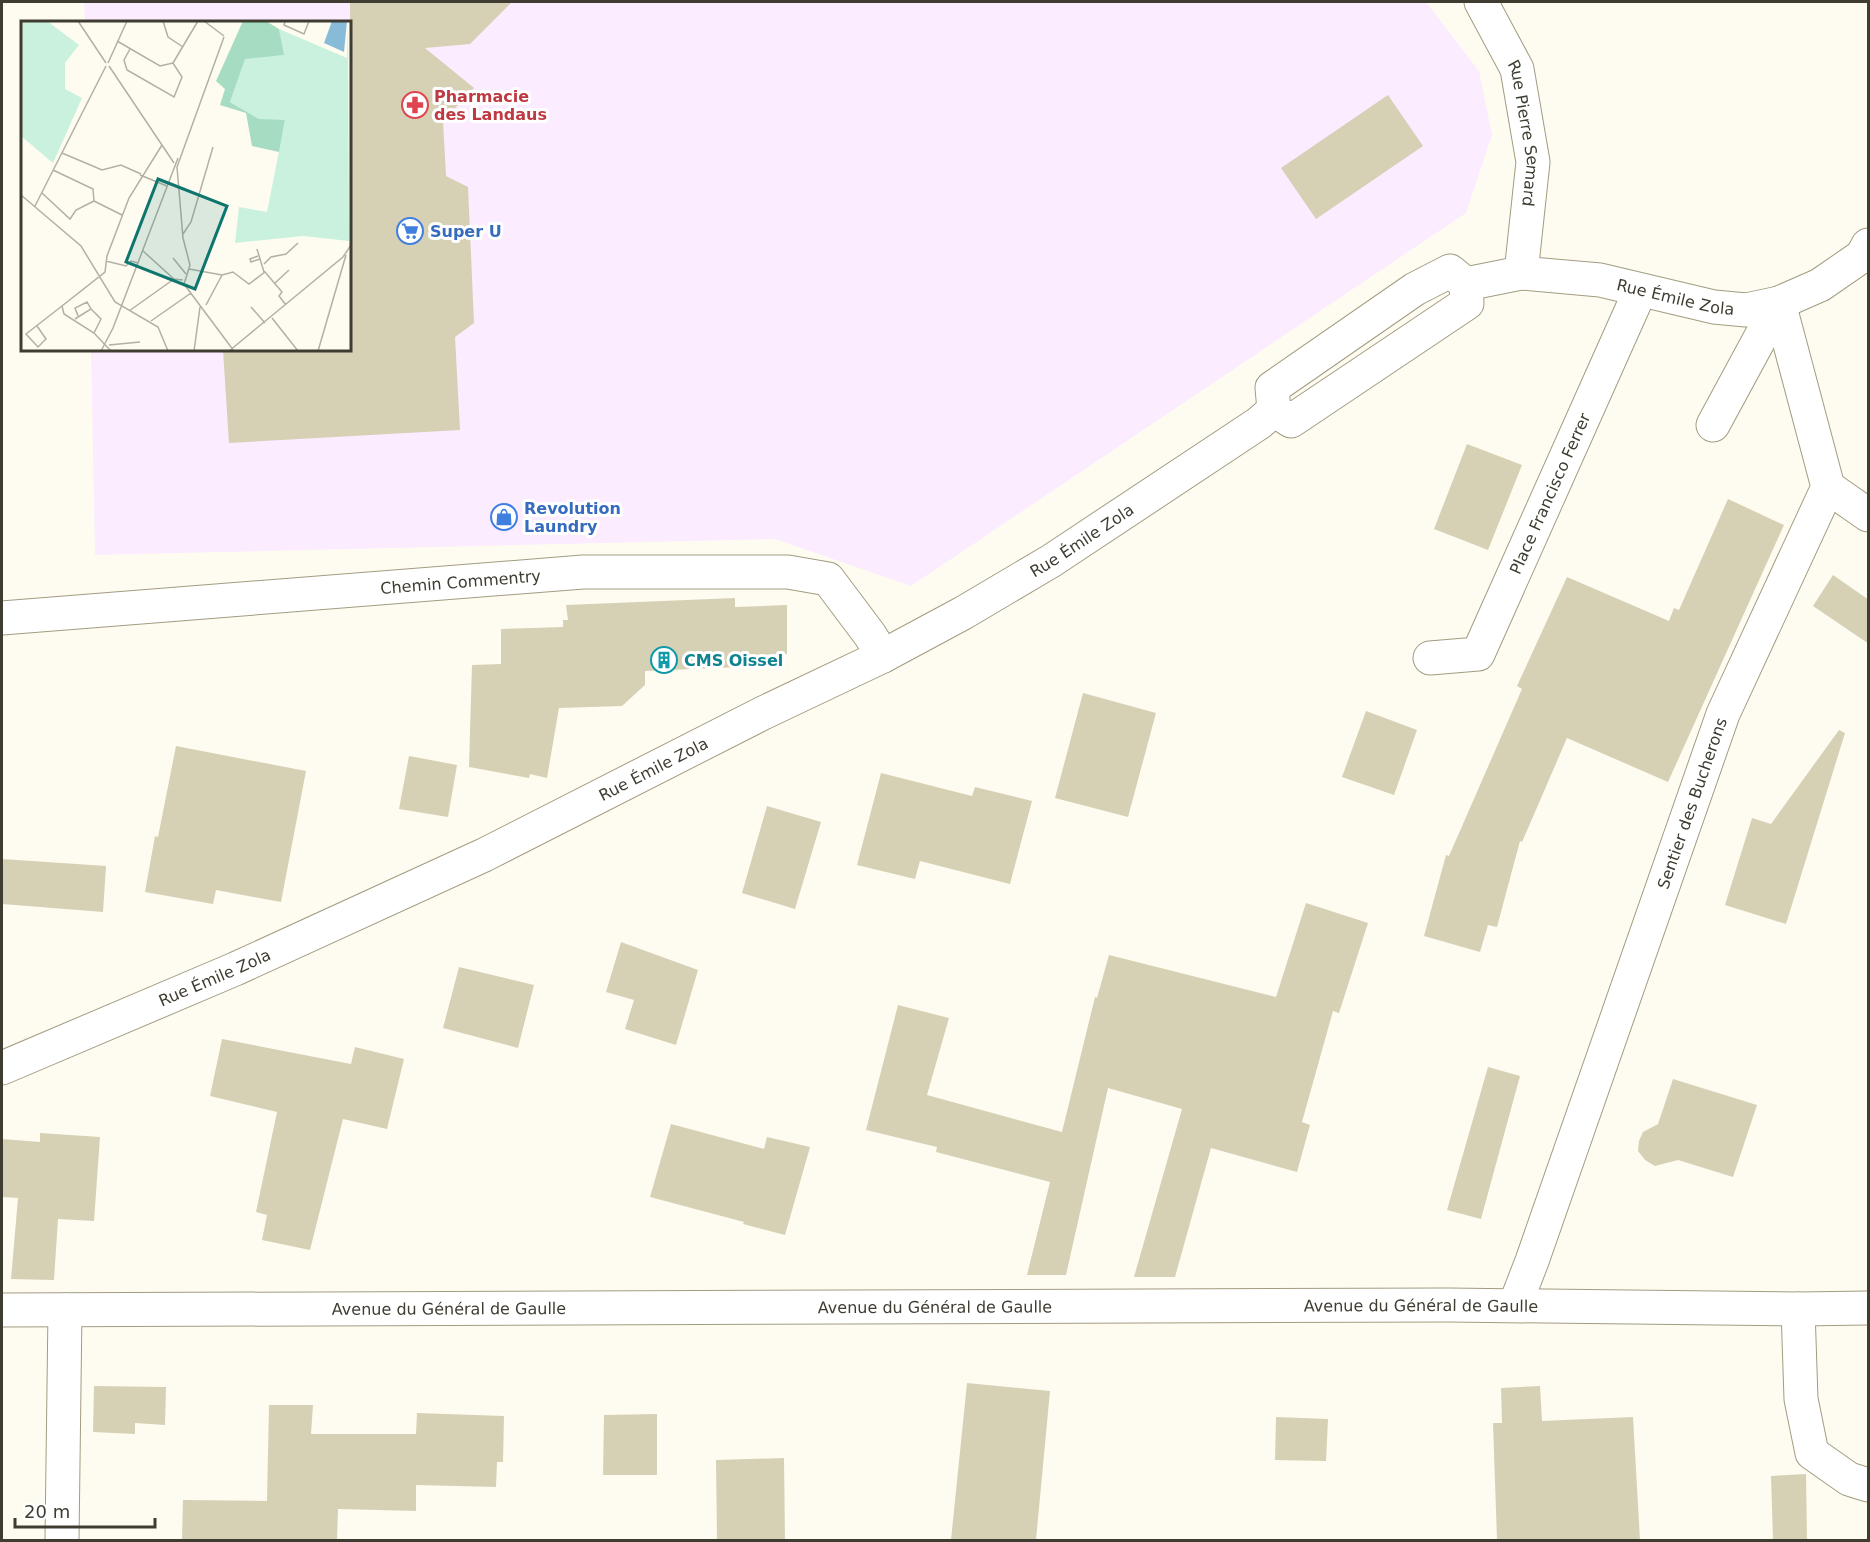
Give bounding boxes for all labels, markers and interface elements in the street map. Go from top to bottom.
inset map [21,21,351,351]
street label: Rue Pierre Semard [1504,57,1542,207]
place label: Pharmacie des Landaus [434,87,547,124]
pharmacy icon: Pharmacie des Landaus [400,90,430,120]
supermarket icon: Super U [395,216,425,246]
place label: Super U [430,222,502,241]
street label: Rue Émile Zola [1615,275,1735,319]
street label: Place Francisco Ferrer [1506,410,1595,577]
place label: Revolution Laundry [524,499,621,536]
street label: Rue Émile Zola [1027,500,1137,581]
shop icon: Revolution Laundry [489,502,519,532]
street label: Chemin Commentry [380,566,542,598]
building icon: CMS Oissel [649,645,679,675]
place label: CMS Oissel [684,651,783,670]
street label: Sentier des Bucherons [1654,715,1731,892]
street label: Rue Émile Zola [596,734,711,805]
street label: Rue Émile Zola [156,945,274,1010]
street label: Avenue du Général de Gaulle [1304,1296,1538,1316]
street label: Avenue du Général de Gaulle [818,1297,1052,1317]
street label: Avenue du Général de Gaulle [332,1299,566,1319]
scale bar [15,1491,154,1529]
text: 20 m [24,1501,70,1522]

